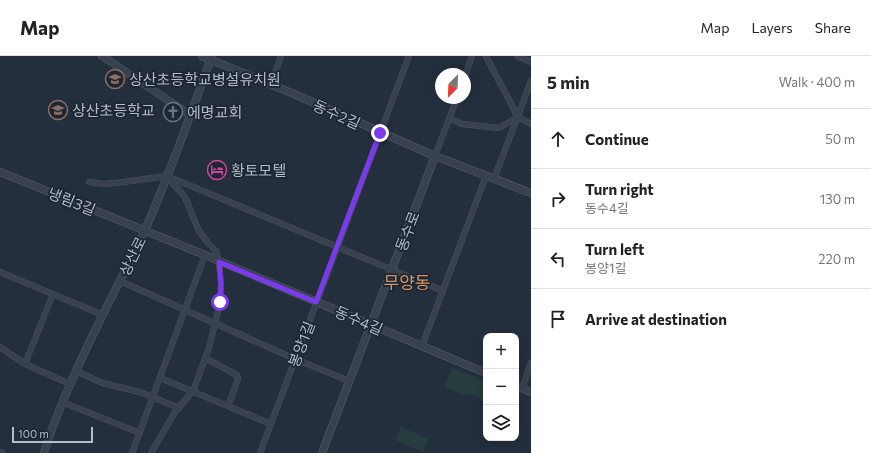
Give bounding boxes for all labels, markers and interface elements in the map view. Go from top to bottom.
text: Map [20,16,59,39]
text: Map [701,19,729,36]
text: Layers [751,19,793,36]
text: Share [815,19,851,36]
school or university icon: 상산초등학교병설유치원 [104,68,126,90]
north arrow [435,68,471,104]
place label: 상산초등학교병설유치원 [129,70,281,88]
text: 5 min [547,72,590,93]
text: Walk · 400 m [779,74,855,90]
street label: 동수2길 [311,96,363,132]
school or university icon: 상산초등학교 [47,99,69,121]
place label: 상산초등학교 [72,101,155,119]
church icon: 에명교회 [162,101,184,123]
place label: 에명교회 [187,103,242,121]
route end [371,124,389,142]
icon: ahead [547,128,569,150]
text: Continue [585,130,649,148]
text: 50 m [825,131,855,147]
hotel icon: 황토모텔 [206,159,228,181]
place label: 황토모텔 [231,161,286,179]
text: Turn right [585,180,654,198]
street label: 냉림3길 [45,183,99,219]
icon: right [547,188,569,210]
text: 130 m [820,191,855,207]
text: 동수4길 [585,200,629,216]
street label: 동수로 [391,208,423,254]
street label: 상산로 [115,233,149,279]
text: Turn left [585,240,644,258]
icon: left [547,248,569,270]
text: 220 m [818,251,855,267]
text: 봉양1길 [585,260,626,276]
district label: 무양동 [384,272,430,293]
route start [211,293,229,311]
street label: 동수4길 [332,302,386,338]
icon: arrive [547,308,569,330]
text: Arrive at destination [585,310,727,328]
street label: 봉양1길 [284,318,318,370]
map controls [483,333,519,441]
button: + [483,333,519,369]
button: − [483,369,519,405]
button: layers [483,405,519,441]
scale bar [12,425,93,444]
text: 100 m [18,427,49,440]

